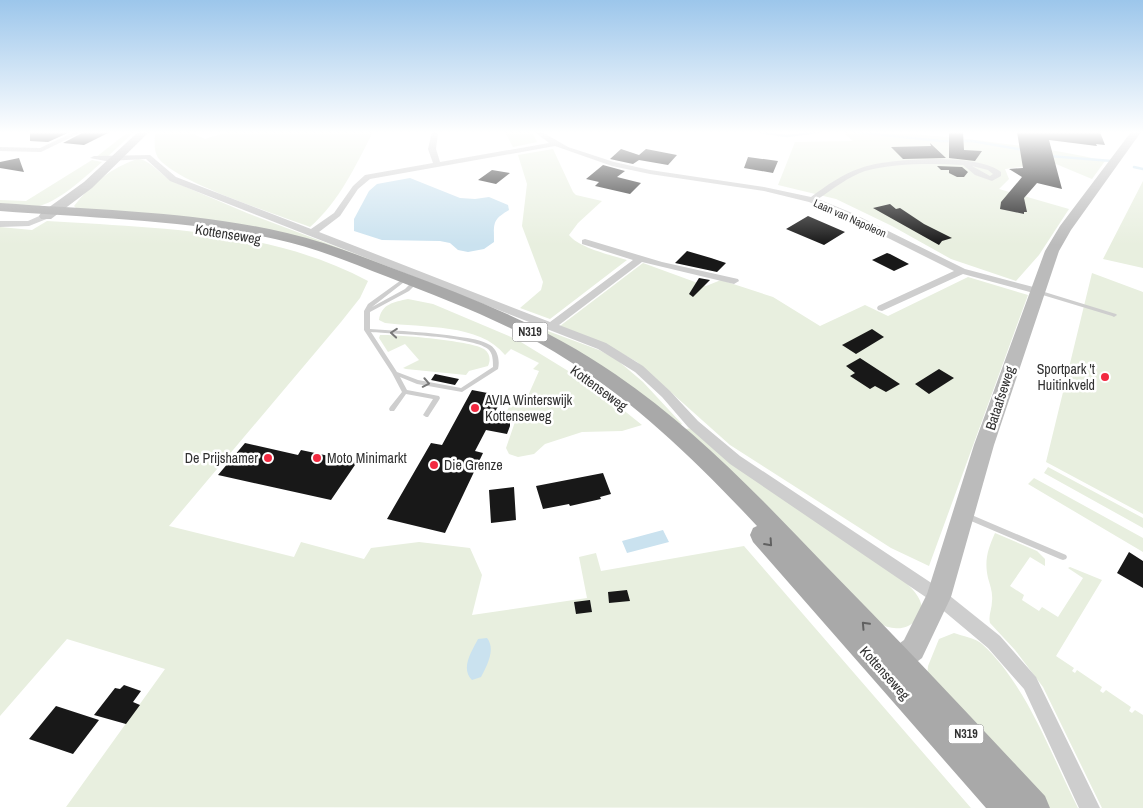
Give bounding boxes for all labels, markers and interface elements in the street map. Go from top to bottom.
street label: Laan van Napoleon [811,196,889,240]
street label: Kottenseweg [194,220,263,248]
road number: N319 [512,322,548,342]
one-way arrow [390,328,398,339]
place label: Sportpark 't Huitinkveld [1037,360,1095,394]
street label: Kottenseweg [567,361,632,415]
street label: Bataafseweg [981,363,1019,432]
marker: Sportpark 't Huitinkveld [1099,371,1111,383]
one-way arrow [421,378,430,388]
place label: AVIA Winterswijk Kottenseweg [484,391,572,425]
marker: AVIA Winterswijk Kottenseweg [469,402,481,414]
place label: De Prijshamer [185,449,258,467]
place label: Moto Minimarkt [327,449,407,467]
marker: De Prijshamer [262,452,274,464]
marker: Moto Minimarkt [311,452,323,464]
place label: Die Grenze [444,456,503,474]
marker: Die Grenze [428,459,440,471]
one-way arrow [763,538,772,547]
one-way arrow [862,622,871,631]
street label: Kottenseweg [856,642,914,704]
road number: N319 [948,724,984,744]

